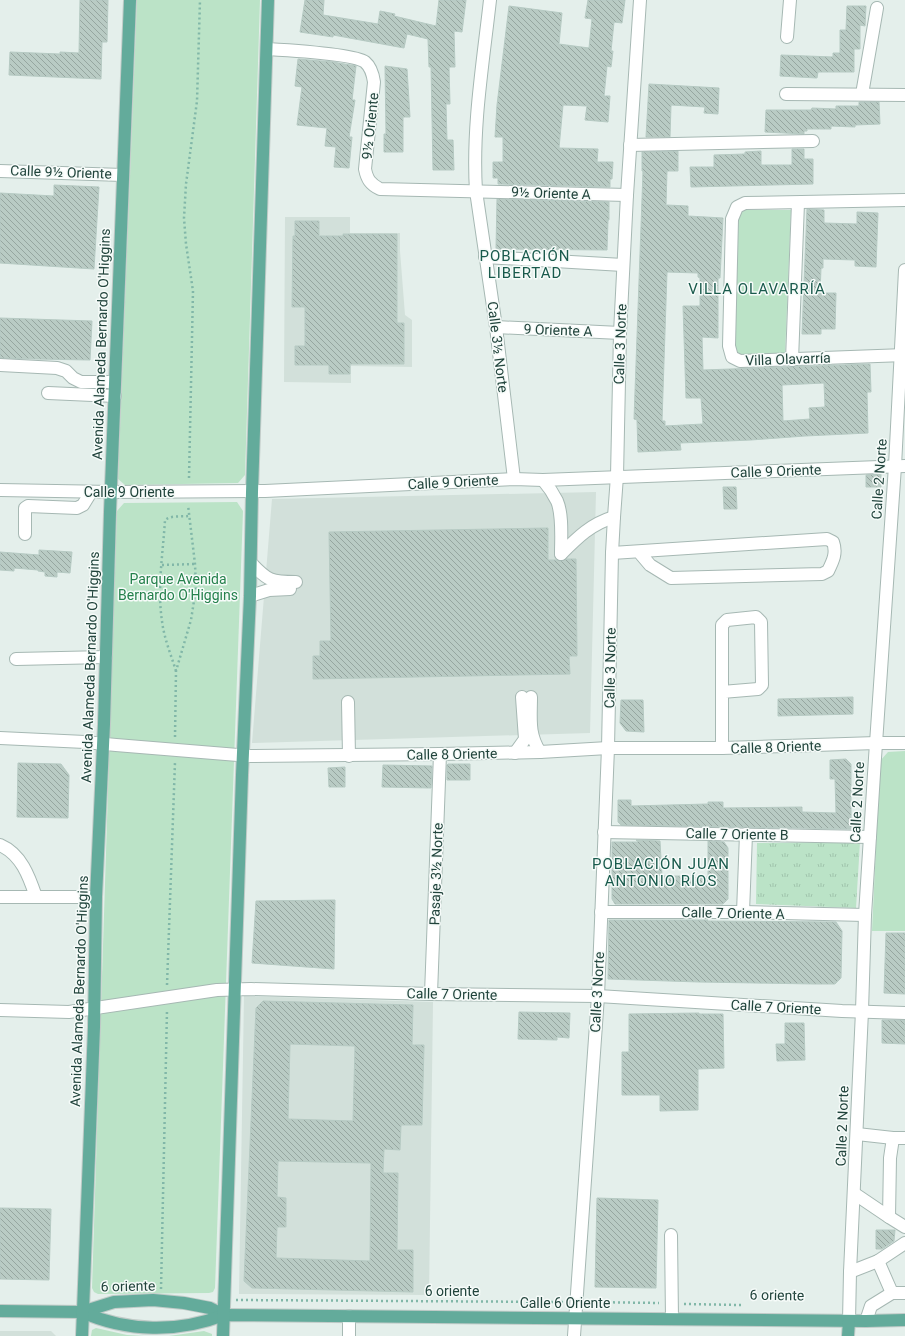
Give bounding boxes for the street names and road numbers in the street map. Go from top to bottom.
street label: 9½ Oriente [359,92,381,160]
street label: Calle 9½ Oriente [10,162,112,182]
street label: 9½ Oriente A [511,184,591,202]
street label: Avenida Alameda Bernardo O'Higgins [89,228,113,460]
street label: Calle 3½ Norte [484,301,512,393]
street label: Calle 3 Norte [611,303,629,385]
street label: 9 Oriente A [523,321,593,339]
street label: Villa Olavarría [745,350,831,368]
street label: Calle 2 Norte [868,438,890,520]
street label: Calle 9 Oriente [730,461,822,481]
street label: Calle 9 Oriente [407,472,499,492]
street label: Calle 9 Oriente [84,484,174,500]
street label: Avenida Alameda Bernardo O'Higgins [78,551,102,783]
street label: Calle 3 Norte [601,627,619,709]
street label: Calle 8 Oriente [730,737,822,757]
street label: Calle 8 Oriente [407,745,497,763]
street label: Calle 2 Norte [847,761,867,843]
street label: Pasaje 3½ Norte [426,822,446,926]
street label: Calle 7 Oriente B [685,825,789,843]
street label: Avenida Alameda Bernardo O'Higgins [67,875,91,1107]
street label: Calle 7 Oriente A [681,904,785,922]
street label: Calle 3 Norte [587,951,607,1033]
street label: Calle 7 Oriente [407,985,497,1003]
street label: Calle 7 Oriente [730,997,822,1017]
street label: Calle 2 Norte [833,1085,851,1167]
street label: 6 oriente [101,1278,155,1294]
street label: 6 oriente [425,1283,479,1299]
street label: 6 oriente [750,1287,804,1303]
street label: Calle 6 Oriente [520,1295,610,1311]

